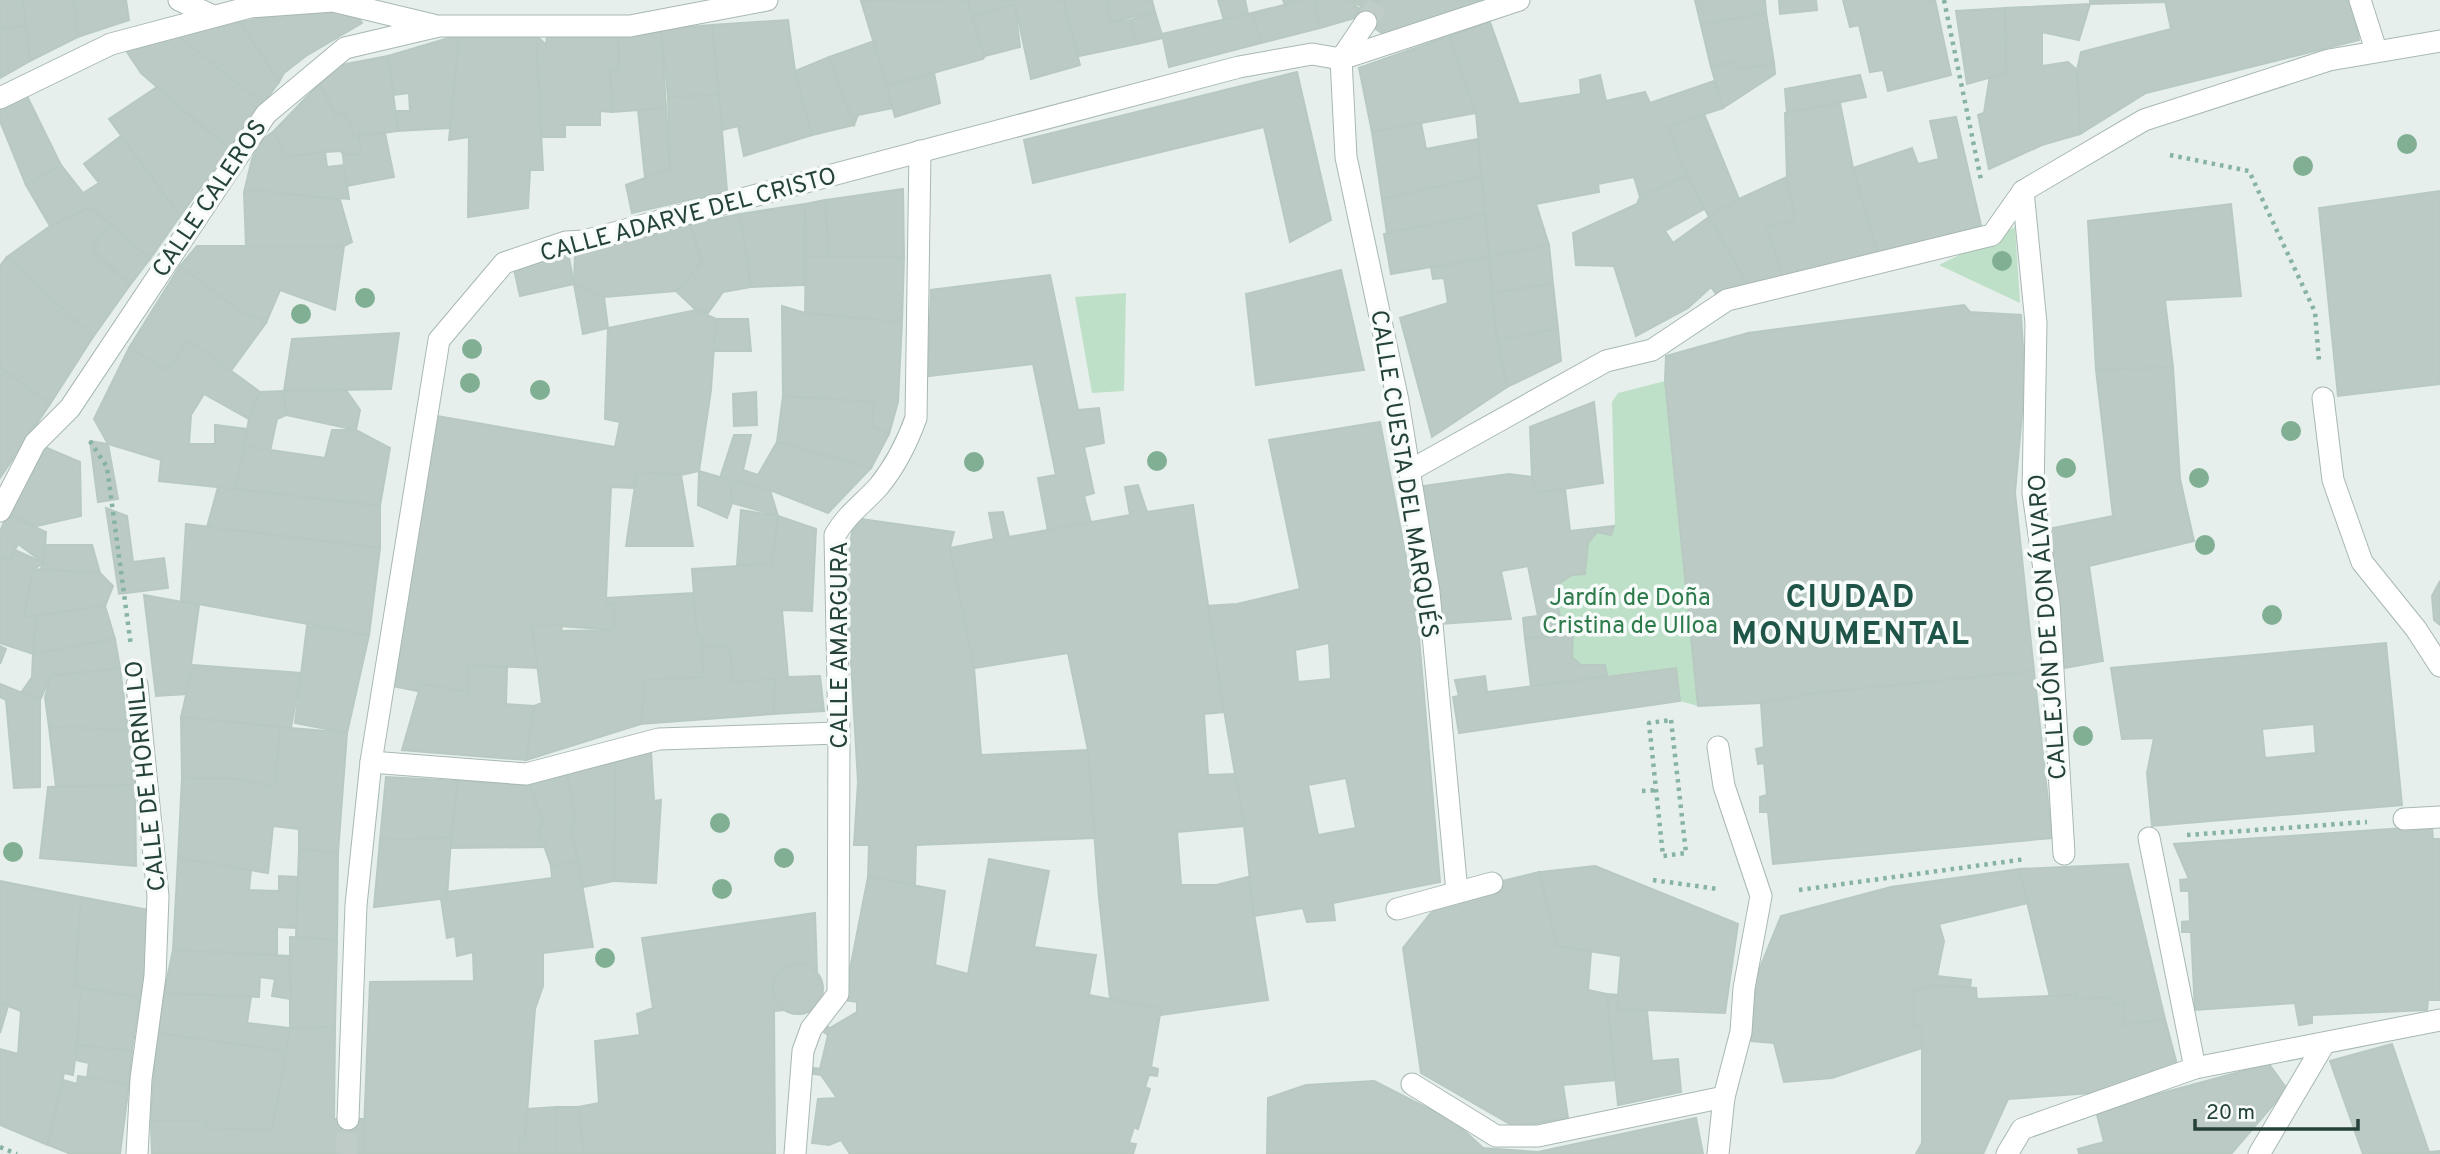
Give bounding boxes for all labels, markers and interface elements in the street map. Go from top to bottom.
street label: CALLE CALEROS [147,114,275,284]
street label: CALLE ADARVE DEL CRISTO [537,162,840,270]
street label: CALLE CUESTA DEL MARQUÉS [1362,308,1446,641]
street label: CALLEJÓN DE DON ÁLVARO [2021,473,2075,781]
street label: CALLE AMARGURA [826,541,856,749]
district label: CIUDAD MONUMENTAL [1731,579,1971,656]
park label: Jardín de Doña Cristina de Ulloa [1542,584,1718,642]
street label: CALLE DE HORNILLO [120,659,174,893]
scale bar [2195,1088,2358,1132]
text: 20 m [2206,1100,2255,1127]

